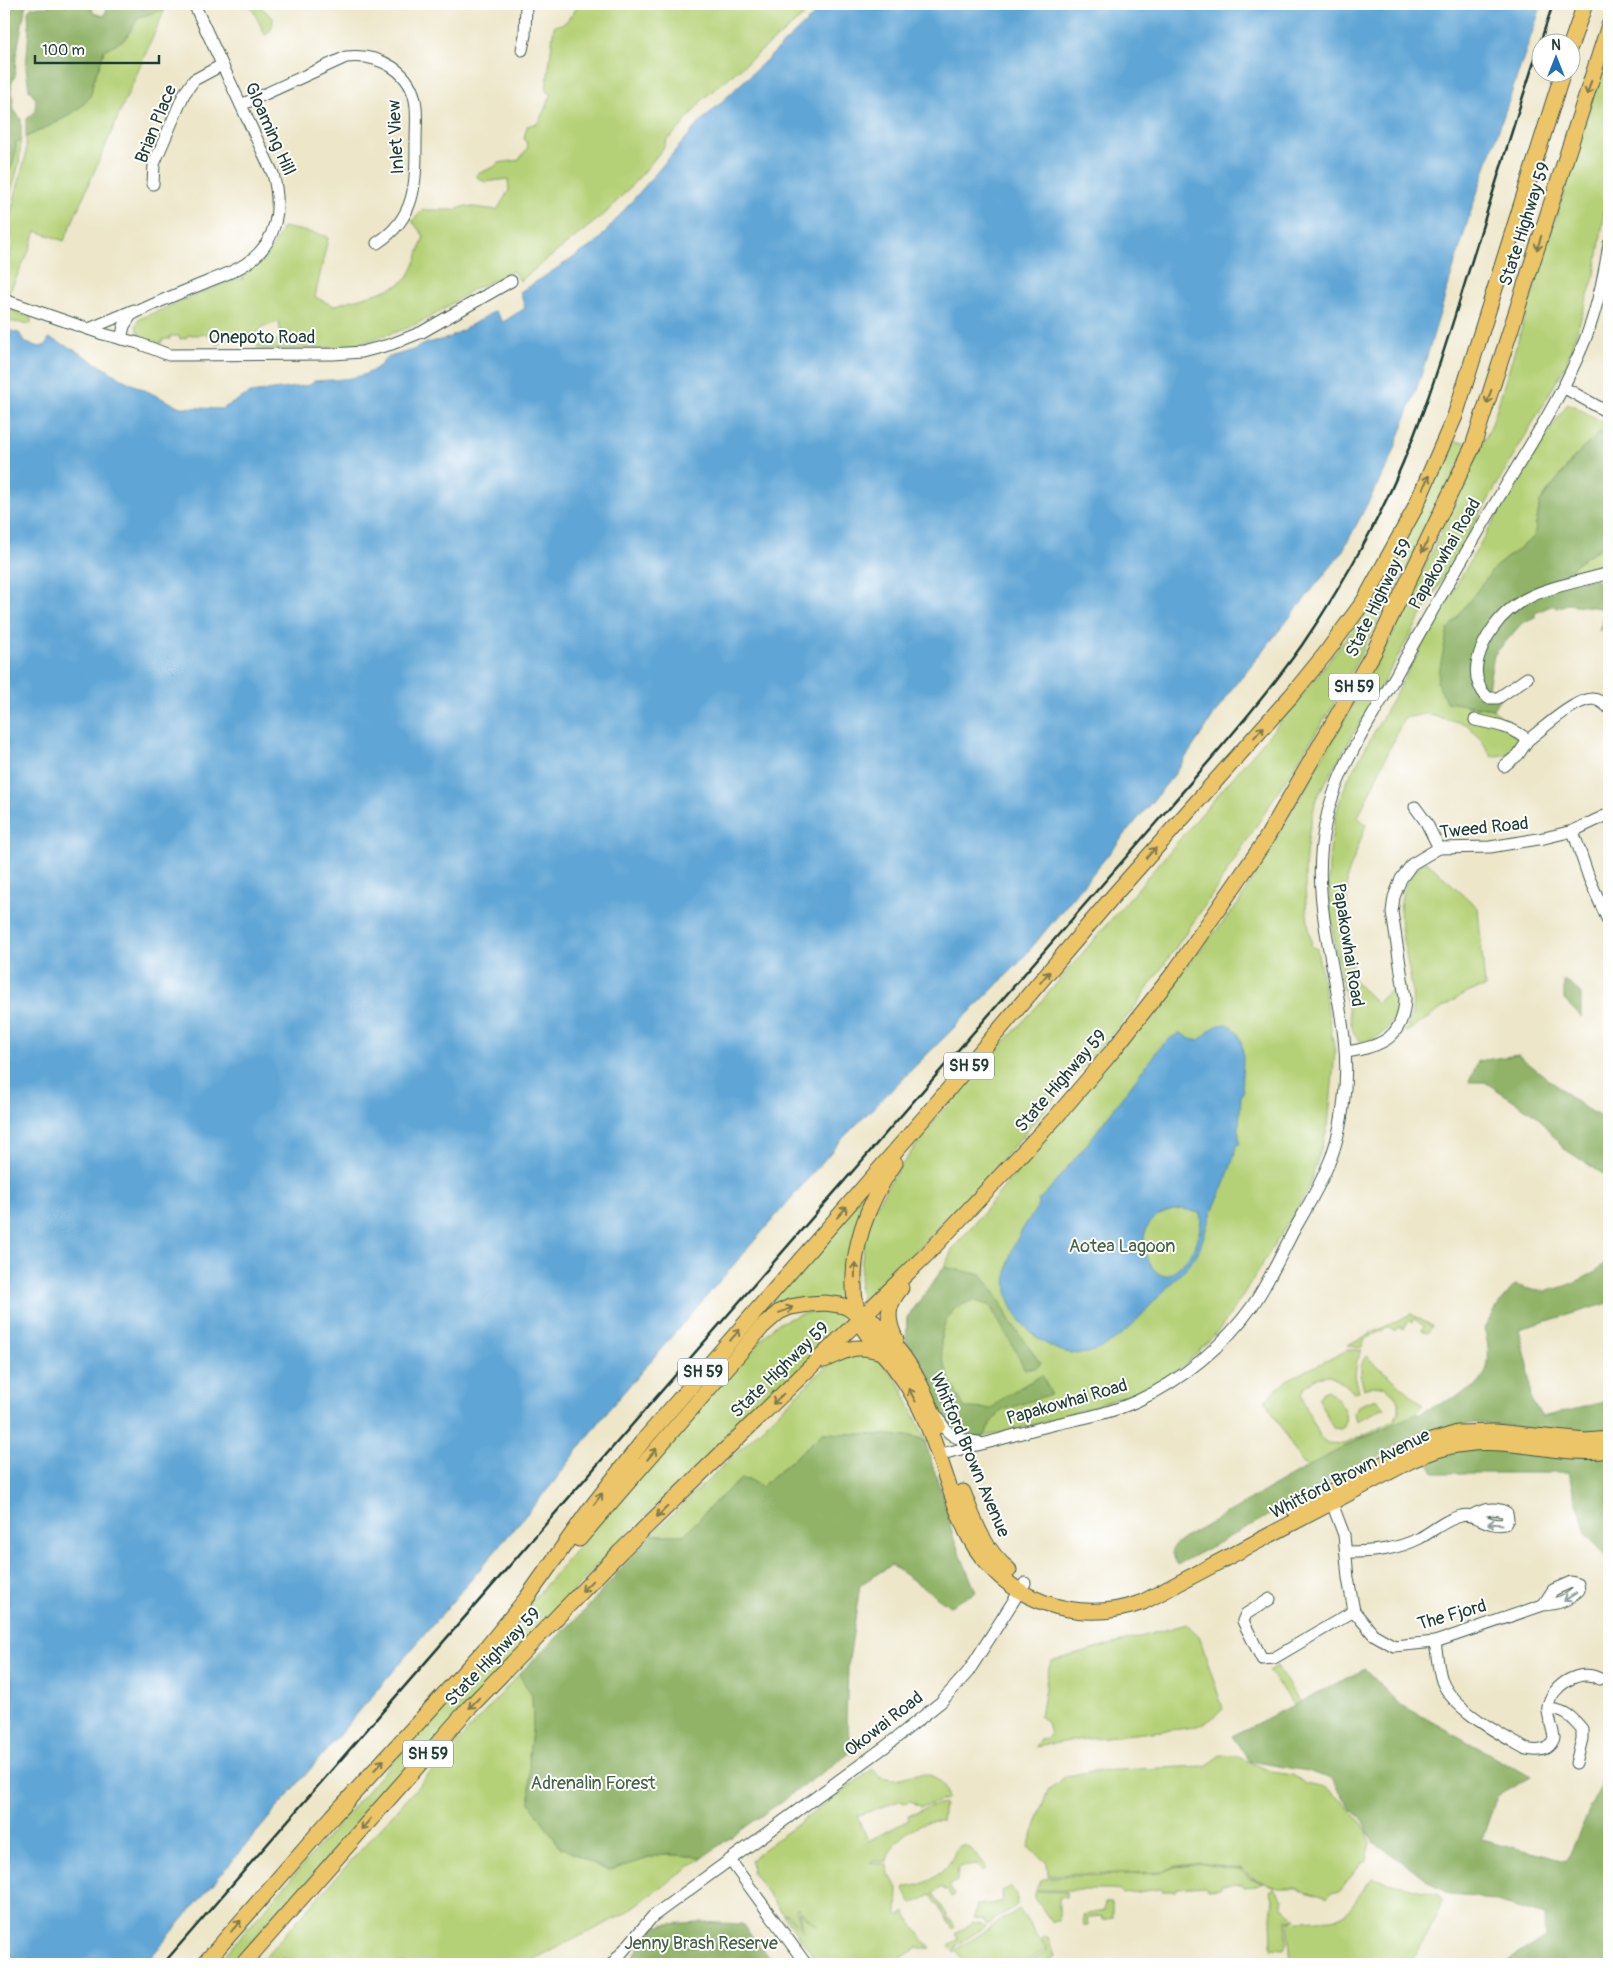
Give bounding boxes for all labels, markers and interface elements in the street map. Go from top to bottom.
scale bar [35,32,159,64]
north arrow [1530,32,1580,82]
text: N [1551,37,1561,54]
text: 100 m [42,41,85,60]
street label: Gloaming Hill [239,79,301,179]
one-way arrow [1584,80,1593,95]
street label: Brian Place [130,81,182,166]
street label: Inlet View [383,99,409,175]
street label: State Highway 59 [1494,159,1556,289]
one-way arrow [1534,234,1543,250]
street label: Onepoto Road [209,326,315,349]
one-way arrow [1484,389,1493,405]
one-way arrow [1422,475,1432,490]
street label: Papakowhai Road [1404,494,1486,614]
street label: State Highway 59 [1340,535,1418,661]
one-way arrow [1420,538,1429,553]
road number: SH 59 [1329,674,1379,700]
one-way arrow [1253,725,1265,738]
street label: Tweed Road [1438,812,1530,844]
one-way arrow [1145,847,1157,860]
street label: Papakowhai Road [1327,882,1369,1008]
one-way arrow [1040,970,1051,983]
street label: State Highway 59 [1010,1025,1112,1137]
road number: SH 59 [944,1052,994,1080]
one-way arrow [836,1206,848,1219]
park label: Aotea Lagoon [1069,1235,1175,1258]
one-way arrow [851,1262,860,1278]
one-way arrow [778,1305,793,1314]
street label: State Highway 59 [726,1317,834,1423]
one-way arrow [730,1328,741,1341]
road number: SH 59 [678,1358,728,1385]
street label: Whitford Brown Avenue [925,1369,1015,1541]
street label: Papakowhai Road [1004,1374,1130,1430]
one-way arrow [907,1387,917,1402]
one-way arrow [772,1393,784,1405]
street label: Whitford Brown Avenue [1266,1424,1434,1524]
one-way arrow [647,1447,658,1460]
one-way arrow [592,1493,603,1506]
one-way arrow [655,1506,668,1518]
one-way arrow [1488,1519,1504,1528]
one-way arrow [581,1580,593,1592]
one-way arrow [1563,1593,1577,1603]
street label: The Fjord [1415,1594,1489,1636]
street label: State Highway 59 [440,1603,546,1711]
street label: Okowai Road [840,1686,928,1762]
one-way arrow [468,1696,480,1709]
road number: SH 59 [403,1740,453,1768]
one-way arrow [373,1759,385,1772]
park label: Adrenalin Forest [531,1772,656,1795]
one-way arrow [361,1818,372,1831]
one-way arrow [230,1920,242,1933]
park label: Jenny Brash Reserve [624,1932,778,1955]

